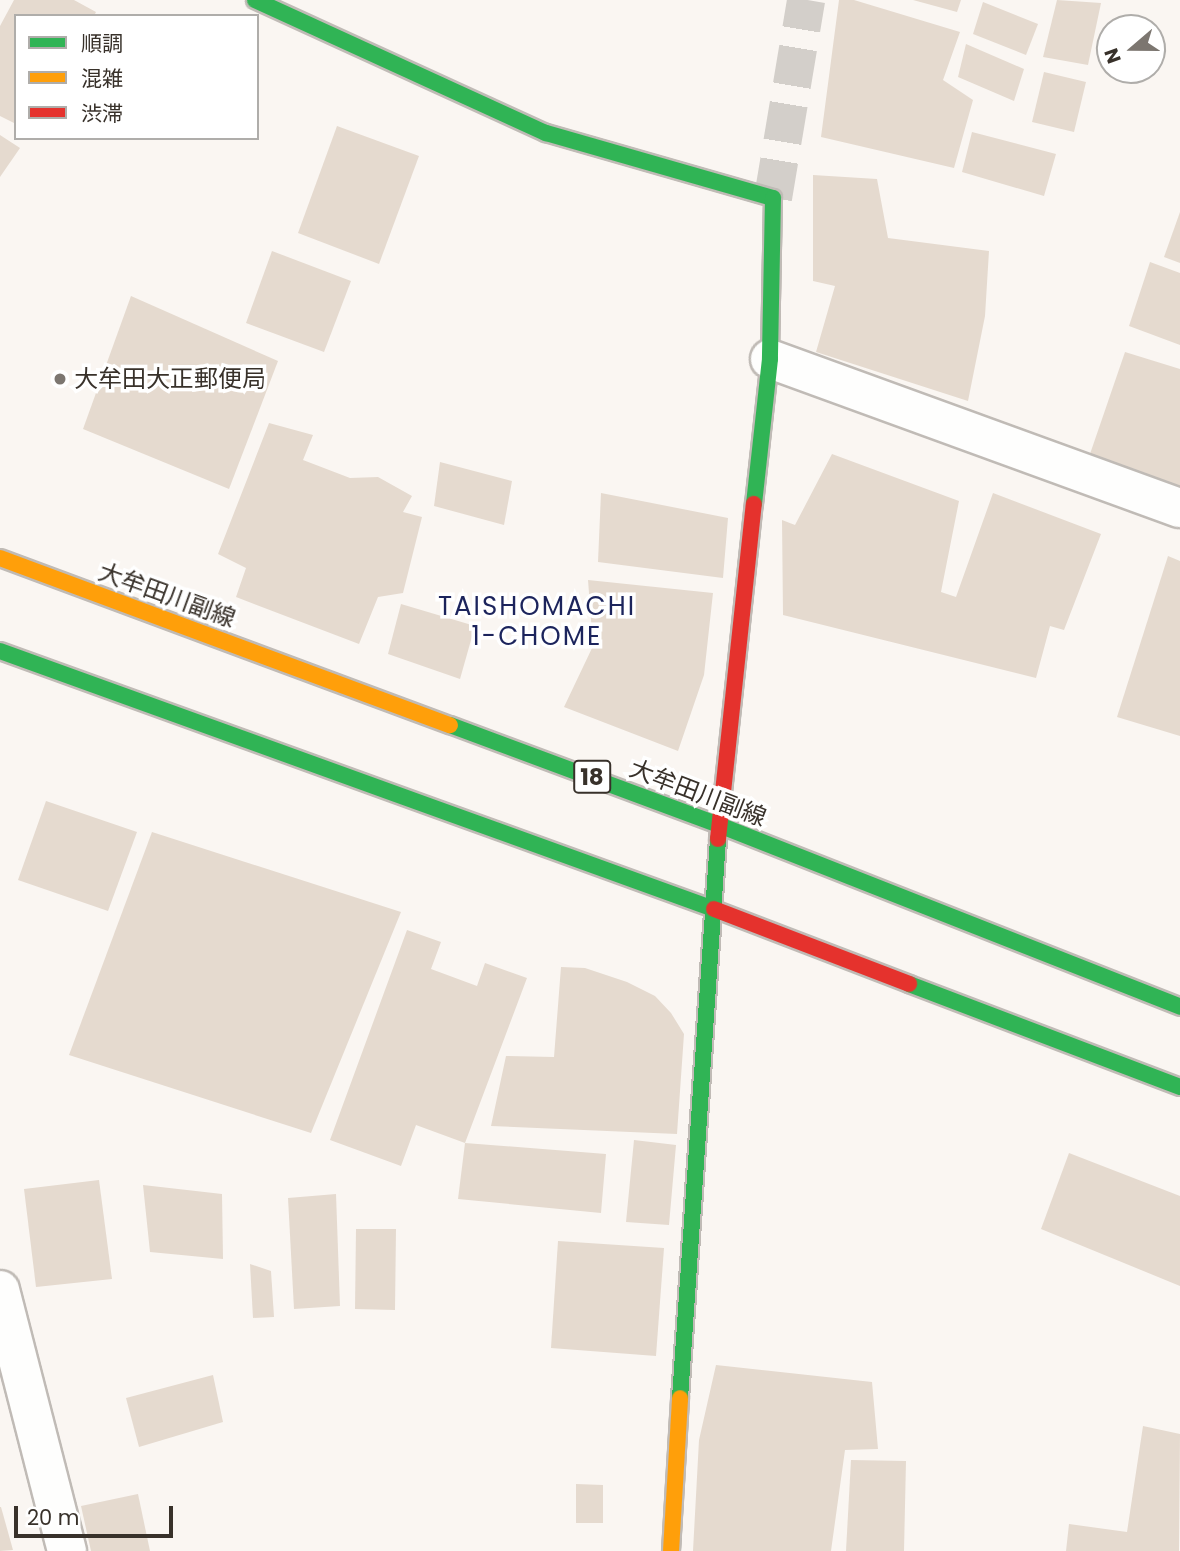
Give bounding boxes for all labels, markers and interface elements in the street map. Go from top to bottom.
legend [14,14,259,140]
north arrow [1096,14,1166,84]
text: 順調 [81,29,123,58]
text: N [1098,44,1128,67]
text: 混雑 [81,64,123,93]
text: 渋滞 [81,99,123,128]
place label: 大牟田大正郵便局 [74,365,266,393]
marker: 大牟田大正郵便局 [52,371,68,387]
street label: 大牟田川副線 [94,557,240,633]
district label: TAISHOMACHI 1-CHOME [439,591,635,652]
street label: 大牟田川副線 [626,754,770,832]
road number: 18 [573,758,611,796]
scale bar [18,1492,177,1536]
text: 20 m [27,1503,80,1532]

